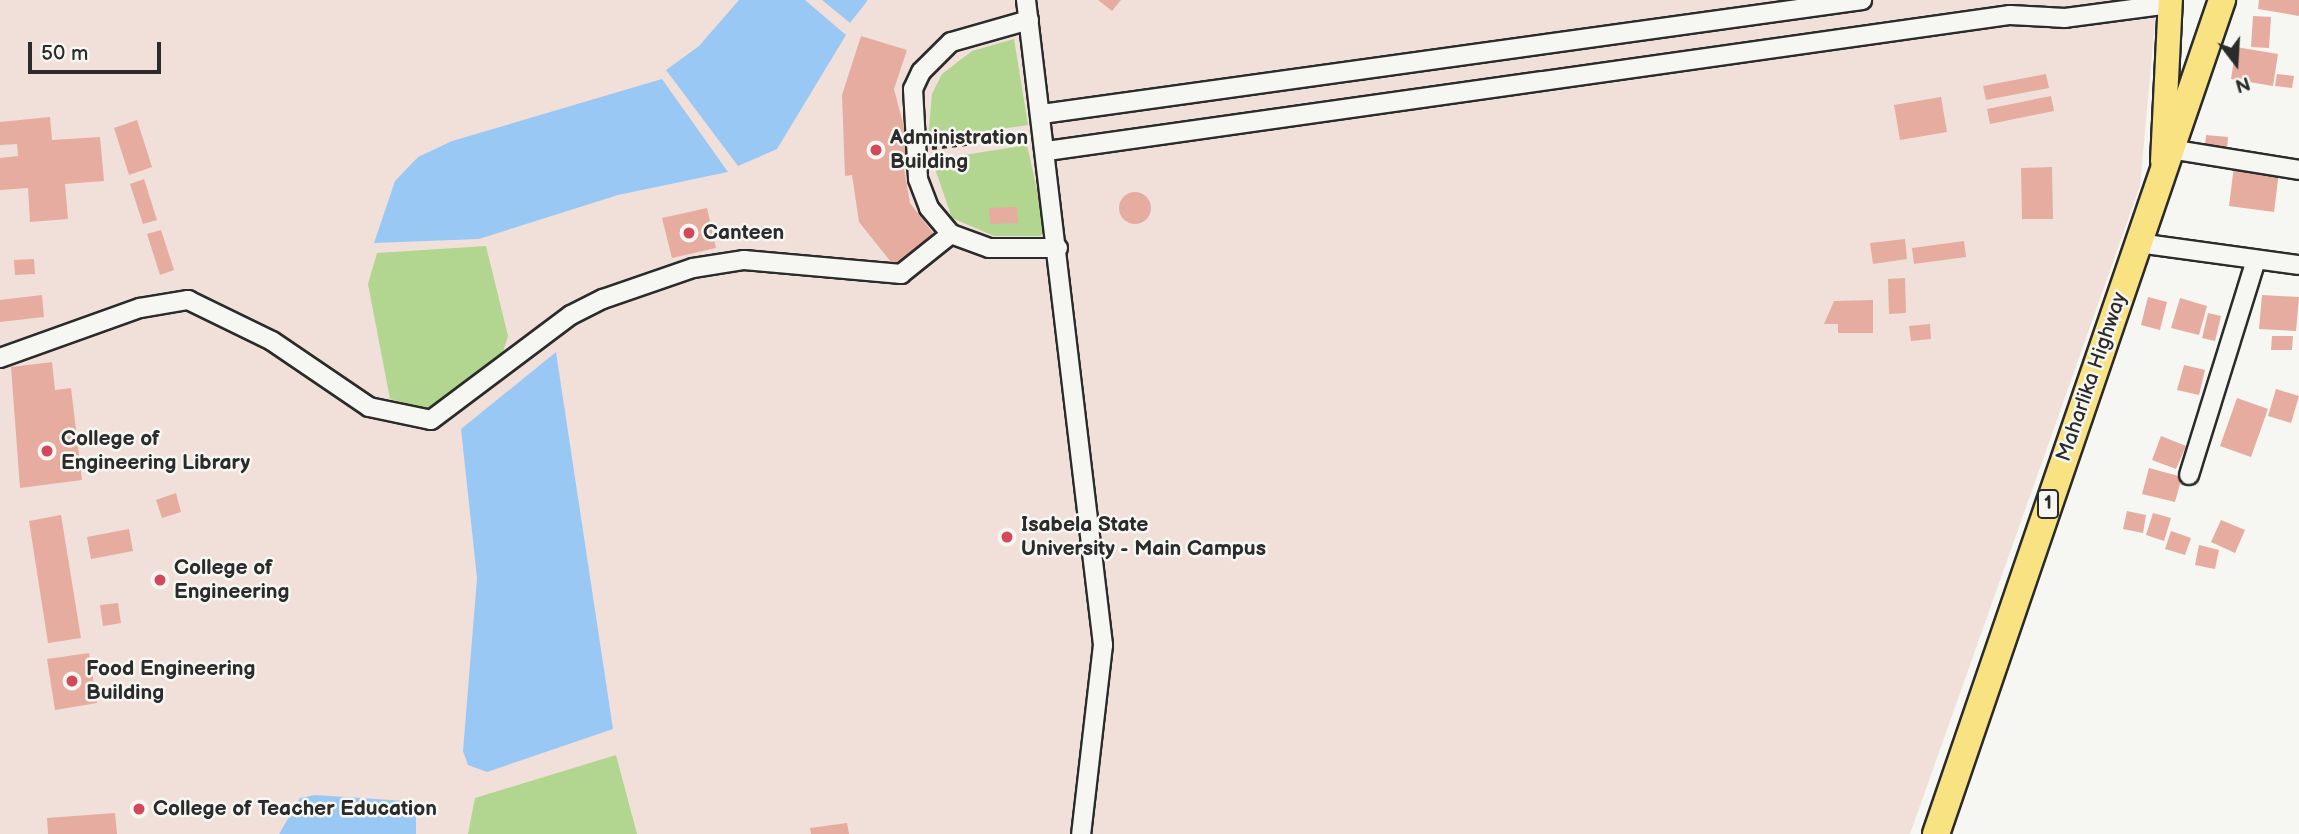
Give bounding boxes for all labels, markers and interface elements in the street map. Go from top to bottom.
scale bar [32,28,164,72]
north arrow [2201,28,2271,98]
text: 50 m [41,41,88,66]
text: N [2232,70,2252,97]
place label: Administration Building [890,125,1028,175]
marker: Administration Building [868,142,884,158]
place label: Canteen [703,220,784,246]
marker: Canteen [681,225,697,241]
street label: Maharlika Highway [2051,289,2133,465]
place label: College of Engineering Library [61,426,250,476]
marker: College of Engineering Library [39,443,55,459]
road number: 1 [2036,489,2060,520]
place label: Isabela State University - Main Campus [1021,512,1267,562]
marker: Isabela State University - Main Campus [999,529,1015,545]
place label: College of Engineering [174,555,289,605]
marker: College of Engineering [152,572,168,588]
place label: Food Engineering Building [86,656,255,706]
marker: Food Engineering Building [64,673,80,689]
place label: College of Teacher Education [153,796,437,822]
marker: College of Teacher Education [131,801,147,817]

